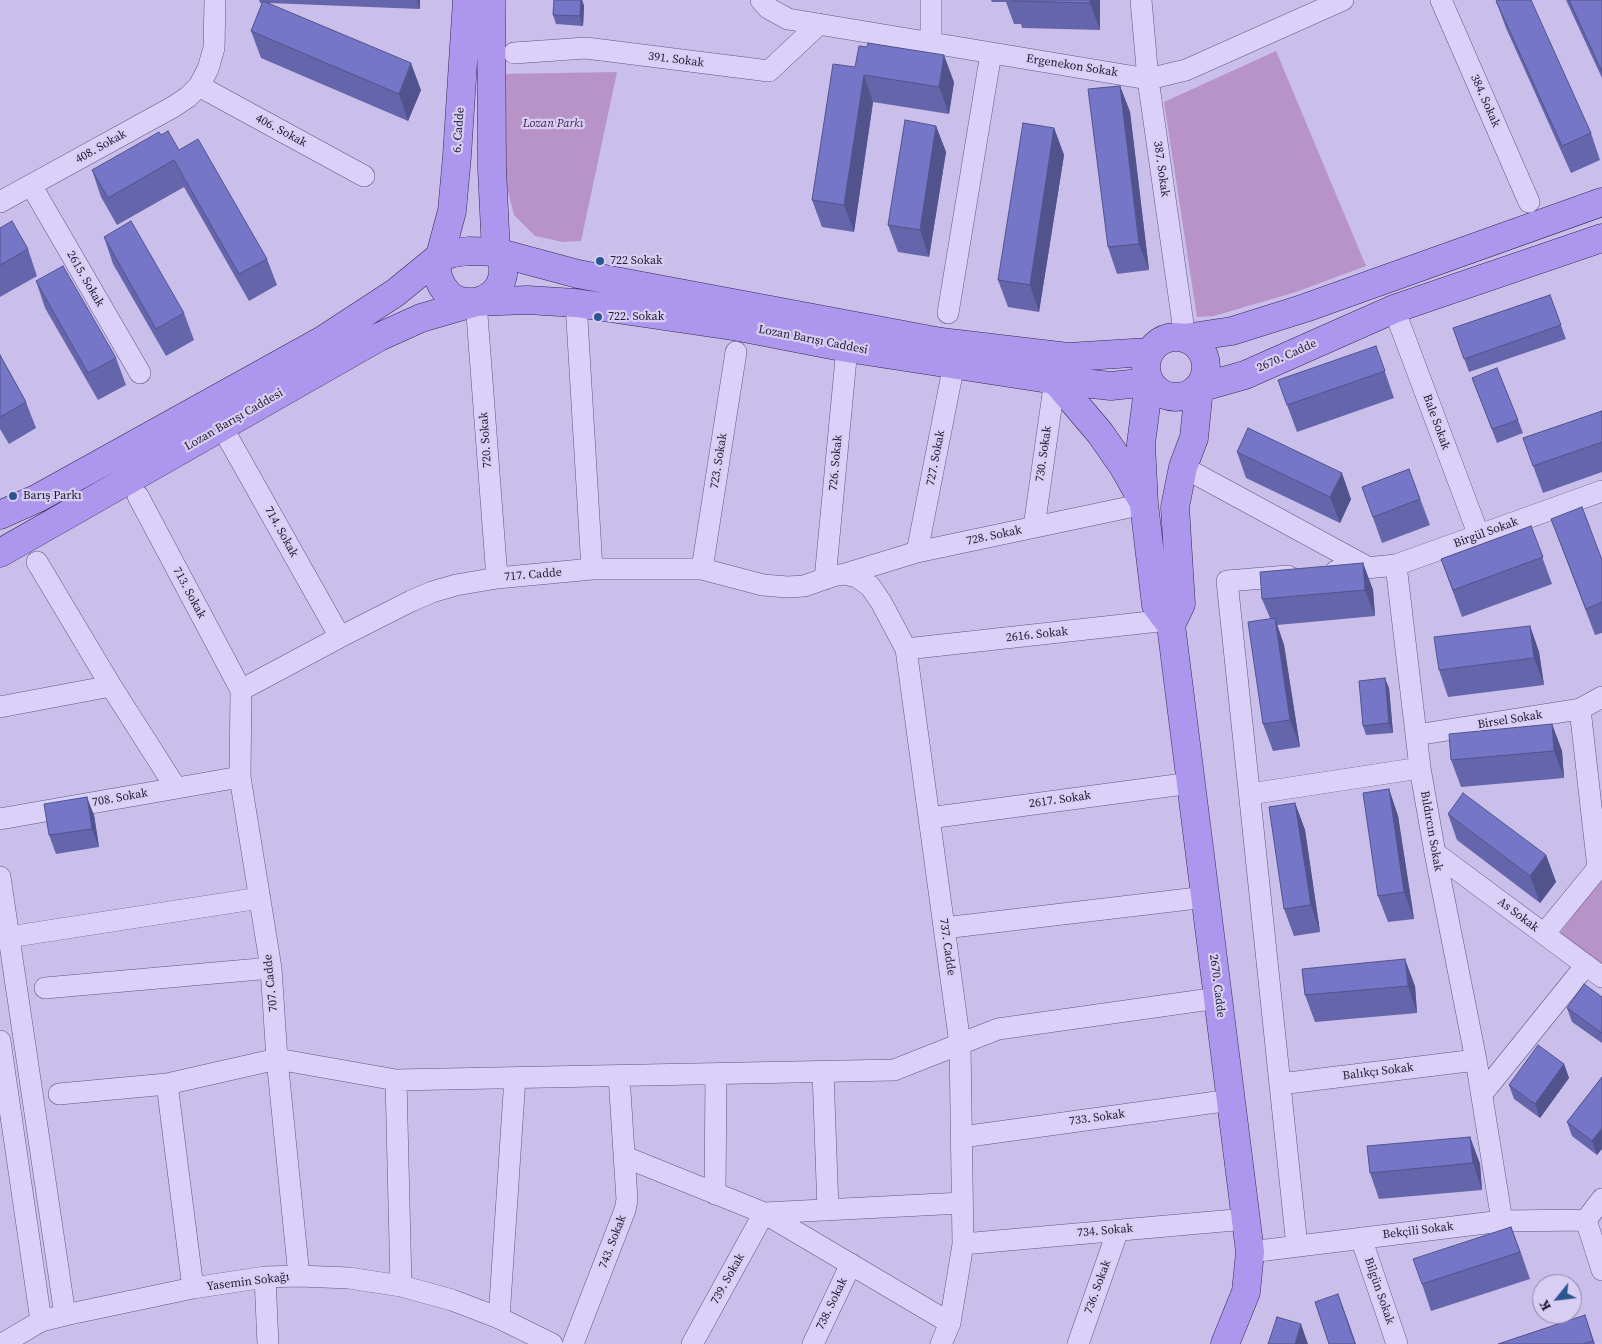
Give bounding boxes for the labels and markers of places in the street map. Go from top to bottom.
place label: 722 Sokak [610,254,663,268]
marker: 722 Sokak [594,255,606,267]
place label: 722. Sokak [608,310,664,324]
marker: 722. Sokak [592,311,604,323]
place label: Barış Parkı [23,489,81,503]
marker: Barış Parkı [7,490,19,502]

